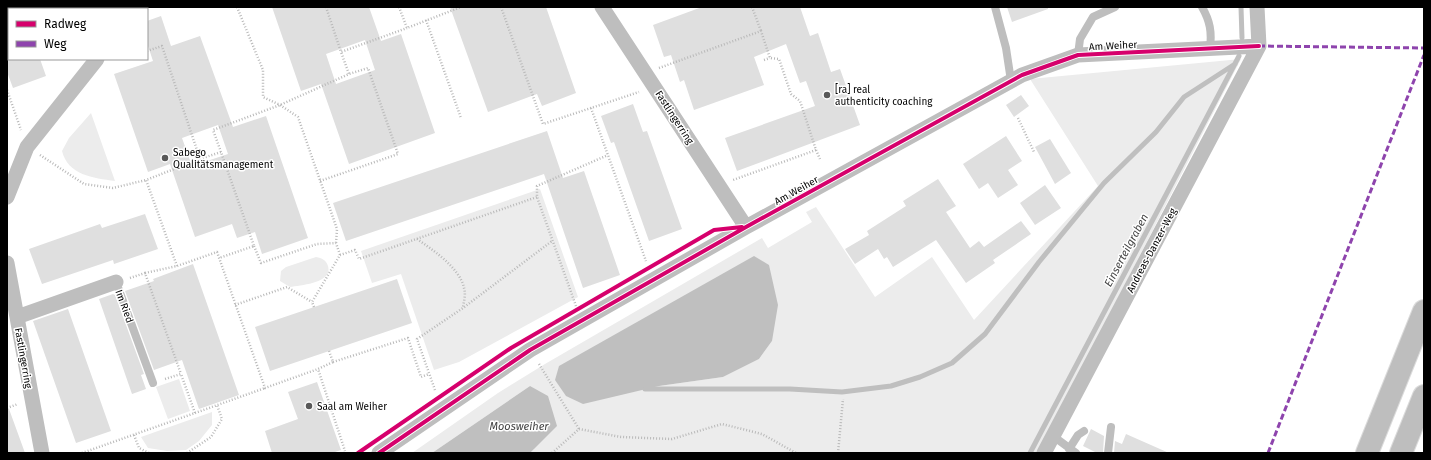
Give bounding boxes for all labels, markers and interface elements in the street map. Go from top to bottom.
legend [8,8,148,60]
text: Radweg [44,17,87,31]
text: Weg [44,37,67,51]
street label: Am Weiher [1088,39,1138,53]
place label: [ra] real authenticity coaching [835,83,933,108]
street label: Fastlingerring [652,88,696,147]
marker: [ra] real authenticity coaching [822,90,832,100]
place label: Sabego Qualitätsmanagement [173,147,274,171]
marker: Sabego Qualitätsmanagement [160,153,170,163]
street label: Am Weiher [772,174,821,208]
street label: Andreas-Danzer-Weg [1124,205,1180,295]
water label: Einserteilgraben [1102,212,1151,289]
street label: Im Ried [113,288,136,325]
street label: Fastlingerring [12,327,34,390]
marker: Saal am Weiher [304,401,314,411]
place label: Saal am Weiher [317,401,387,413]
water label: Moosweiher [489,420,549,433]

